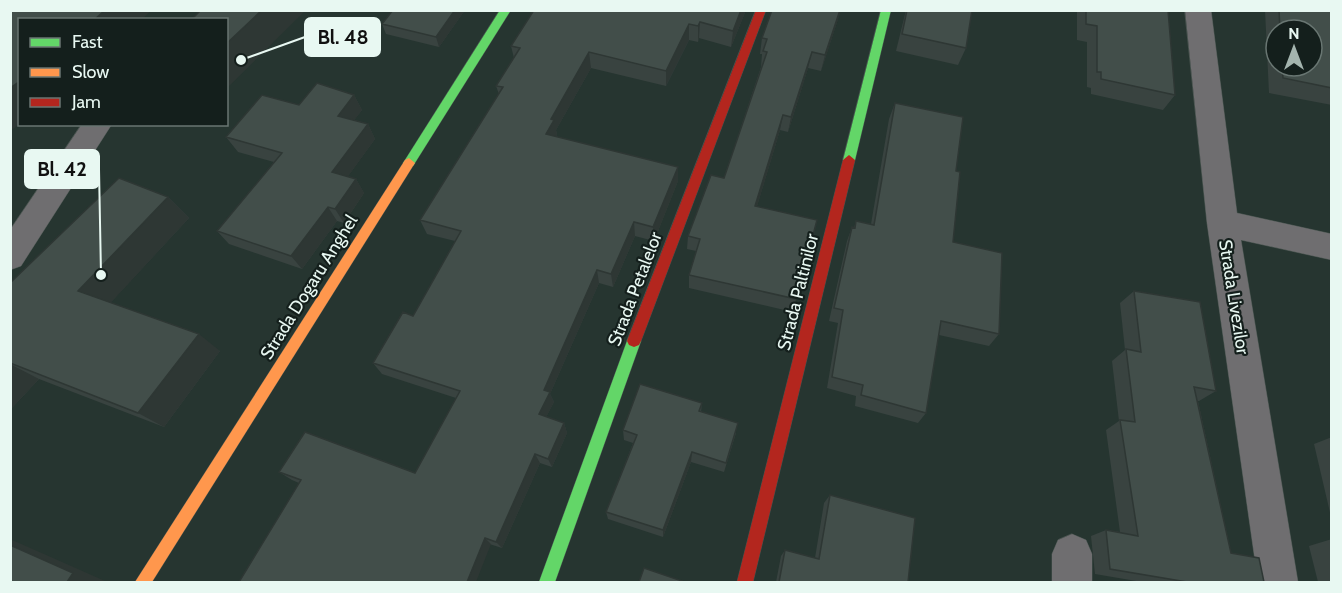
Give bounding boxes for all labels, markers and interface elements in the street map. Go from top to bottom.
legend [18,18,228,126]
callout: Bl. 48 [305,18,380,56]
north arrow [1264,18,1324,78]
text: N [1288,24,1300,43]
text: Bl. 48 [317,25,369,49]
text: Fast [72,31,103,53]
text: Slow [72,61,109,83]
text: Jam [71,91,101,113]
callout: Bl. 42 [25,150,99,188]
text: Bl. 42 [37,157,87,181]
street label: Strada Dogaru Anghel [256,210,363,363]
street label: Strada Petalelor [603,229,667,349]
street label: Strada Paltinilor [773,231,823,353]
street label: Strada Livezilor [1214,238,1254,356]

